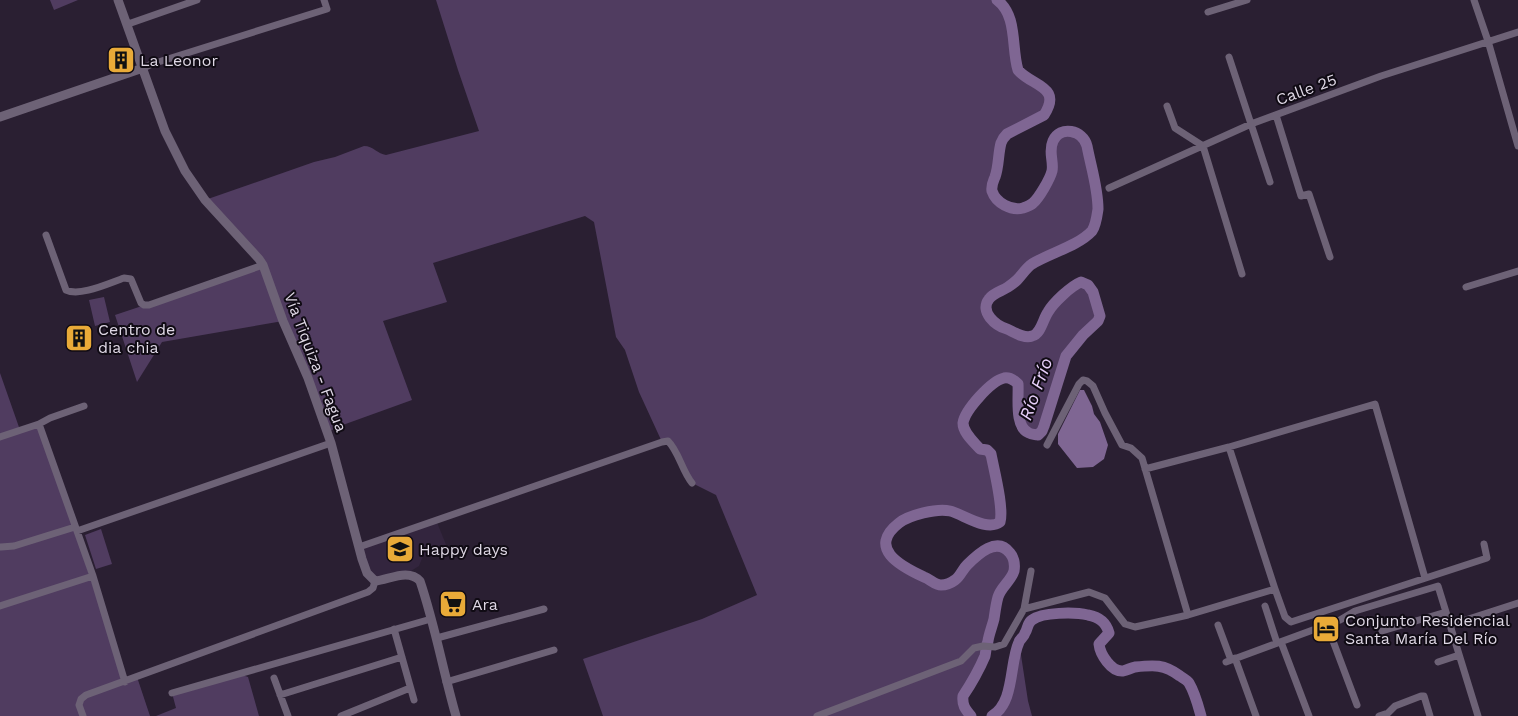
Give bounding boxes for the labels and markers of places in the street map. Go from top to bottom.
building icon: La Leonor [106,45,136,75]
place label: La Leonor [140,51,218,70]
place label: Centro de dia chia [98,320,175,357]
building icon: Centro de dia chia [64,323,94,353]
school or university icon: Happy days [385,534,415,564]
place label: Happy days [419,540,508,559]
supermarket icon: Ara [438,589,468,619]
place label: Ara [472,595,498,614]
place label: Conjunto Residencial Santa María Del Río [1345,611,1510,648]
hotel icon: Conjunto Residencial Santa María Del Río [1311,614,1341,644]

